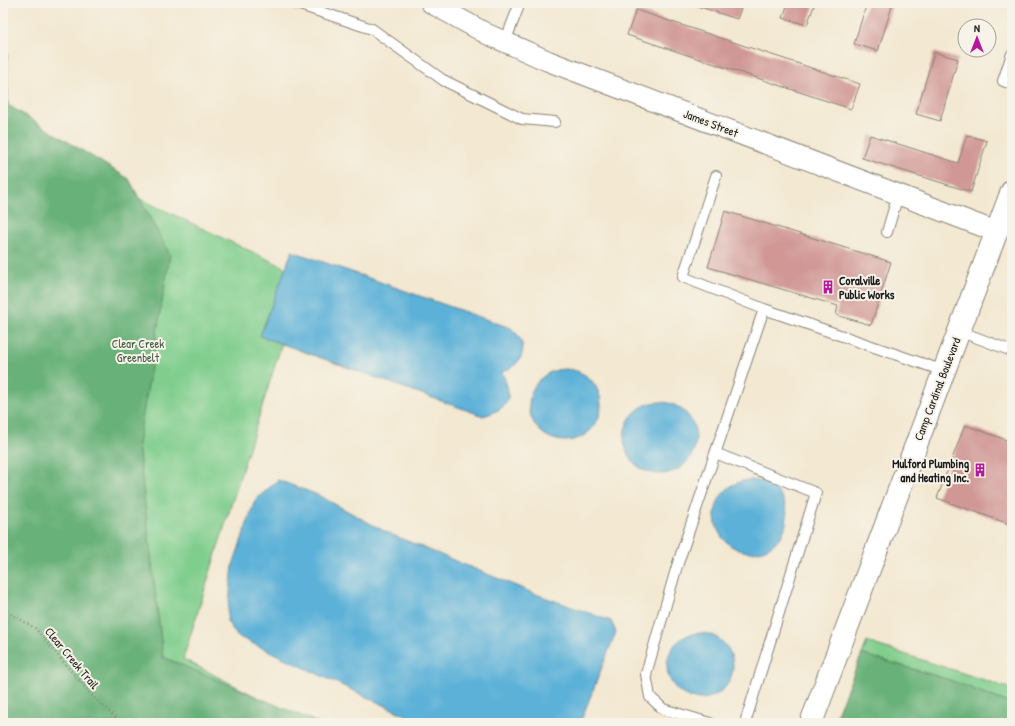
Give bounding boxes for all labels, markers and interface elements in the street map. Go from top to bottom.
north arrow [957,18,997,58]
text: N [974,21,980,35]
street label: James Street [681,105,742,142]
place label: Coralville Public Works [839,272,895,303]
building icon: Coralville Public Works [820,279,836,295]
park label: Clear Creek Greenbelt [112,335,164,366]
street label: Camp Cardinal Boulevard [909,335,965,443]
place label: Mulford Plumbing and Heating Inc. [892,455,970,487]
building icon: Mulford Plumbing and Heating Inc. [972,462,988,478]
street label: Clear Creek Trail [41,623,103,693]

